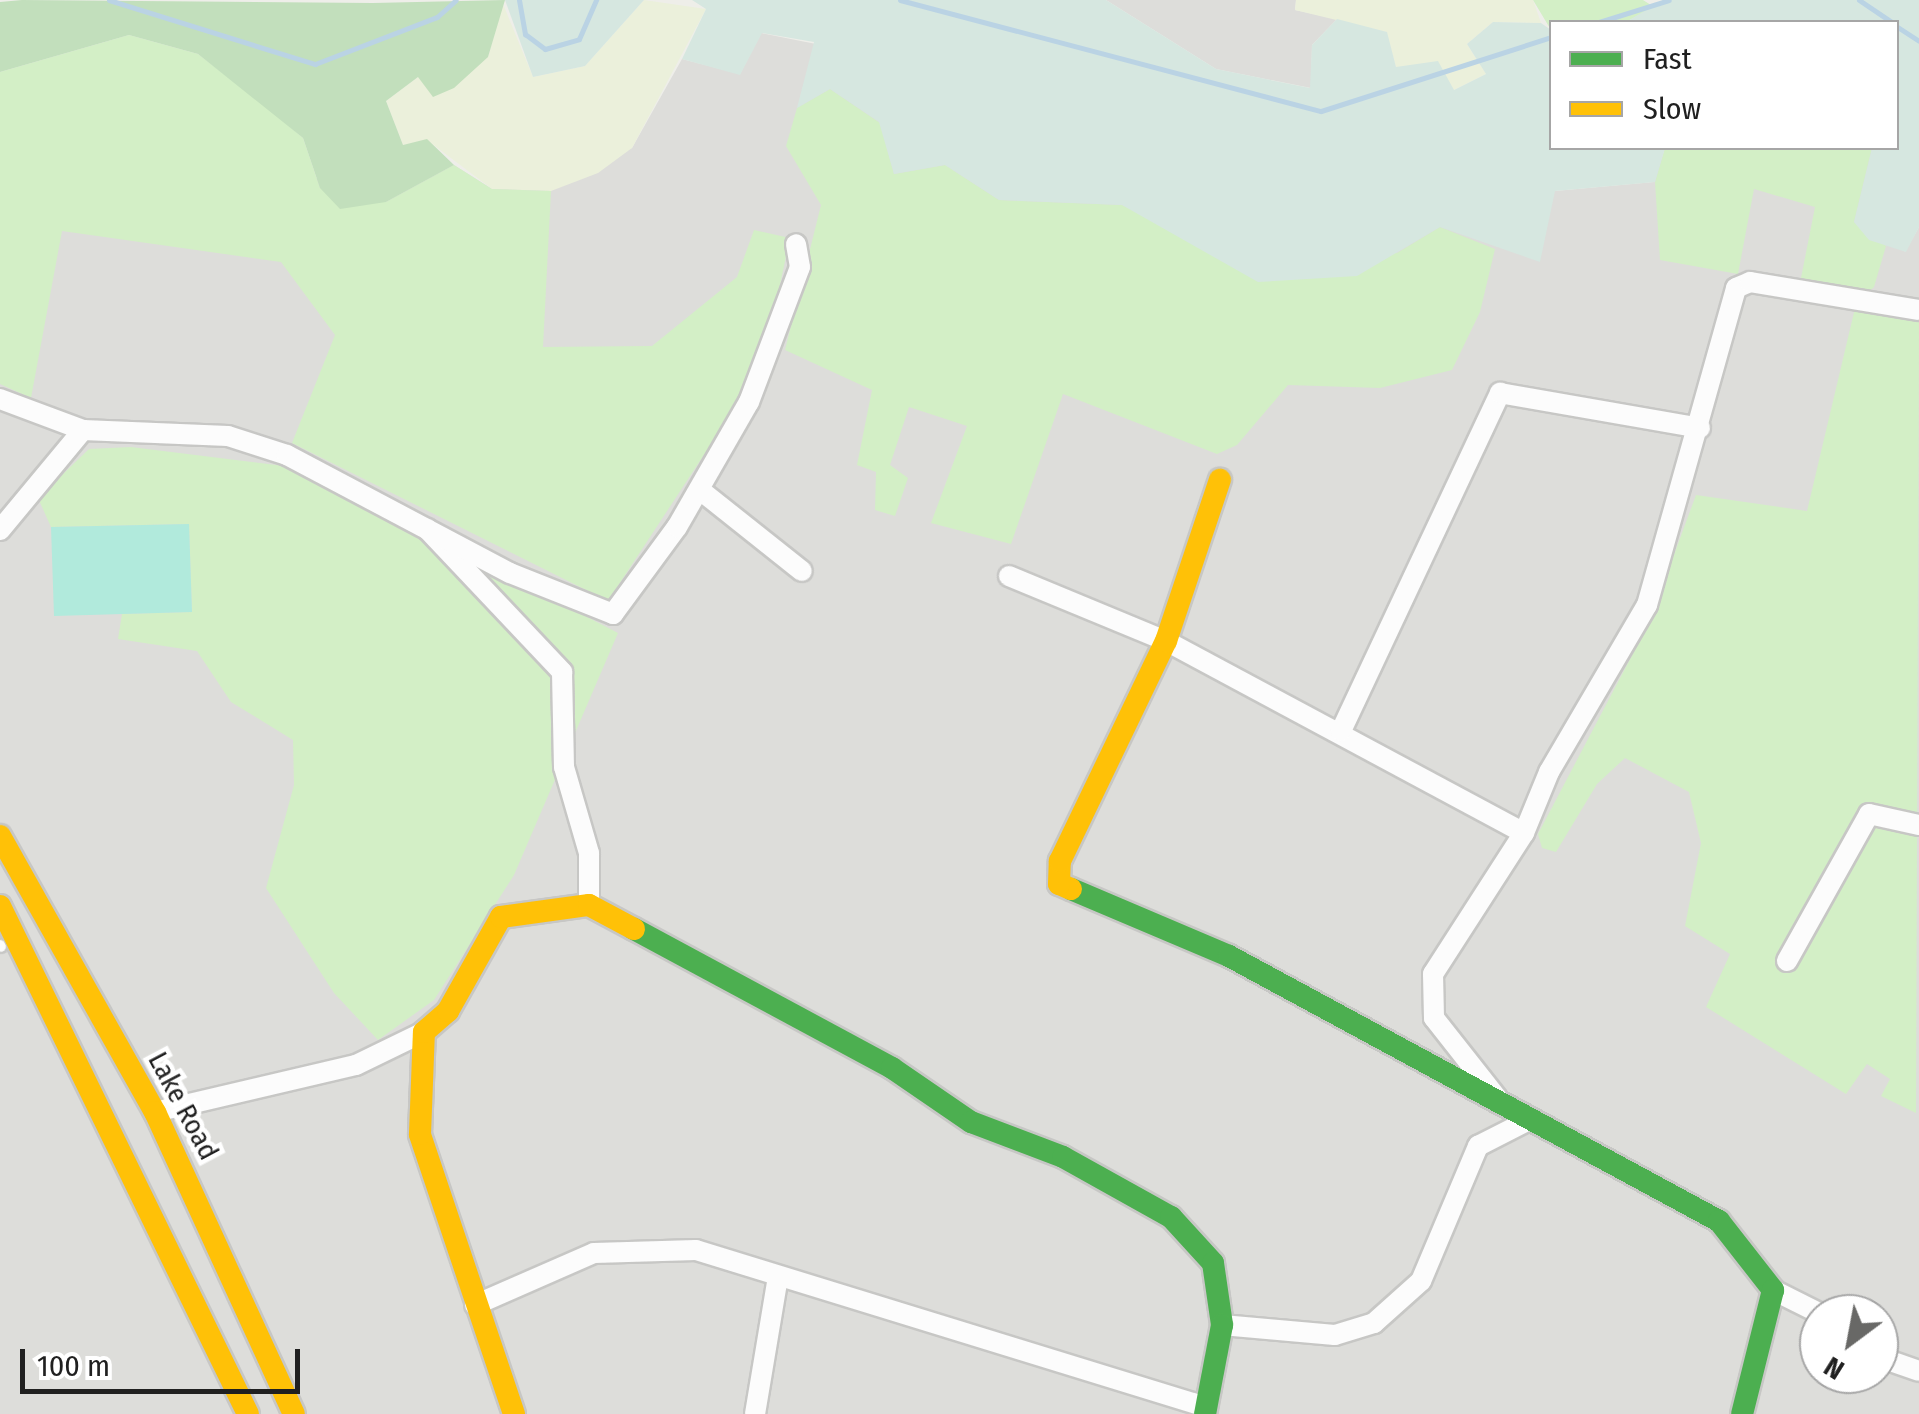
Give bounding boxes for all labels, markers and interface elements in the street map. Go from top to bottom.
legend [1549,20,1899,150]
text: Fast [1643,41,1691,77]
text: Slow [1643,91,1701,127]
street label: Lake Road [141,1046,225,1166]
north arrow [1799,1294,1899,1394]
scale bar [25,1329,305,1391]
text: 100 m [37,1348,110,1384]
text: N [1818,1350,1850,1387]

